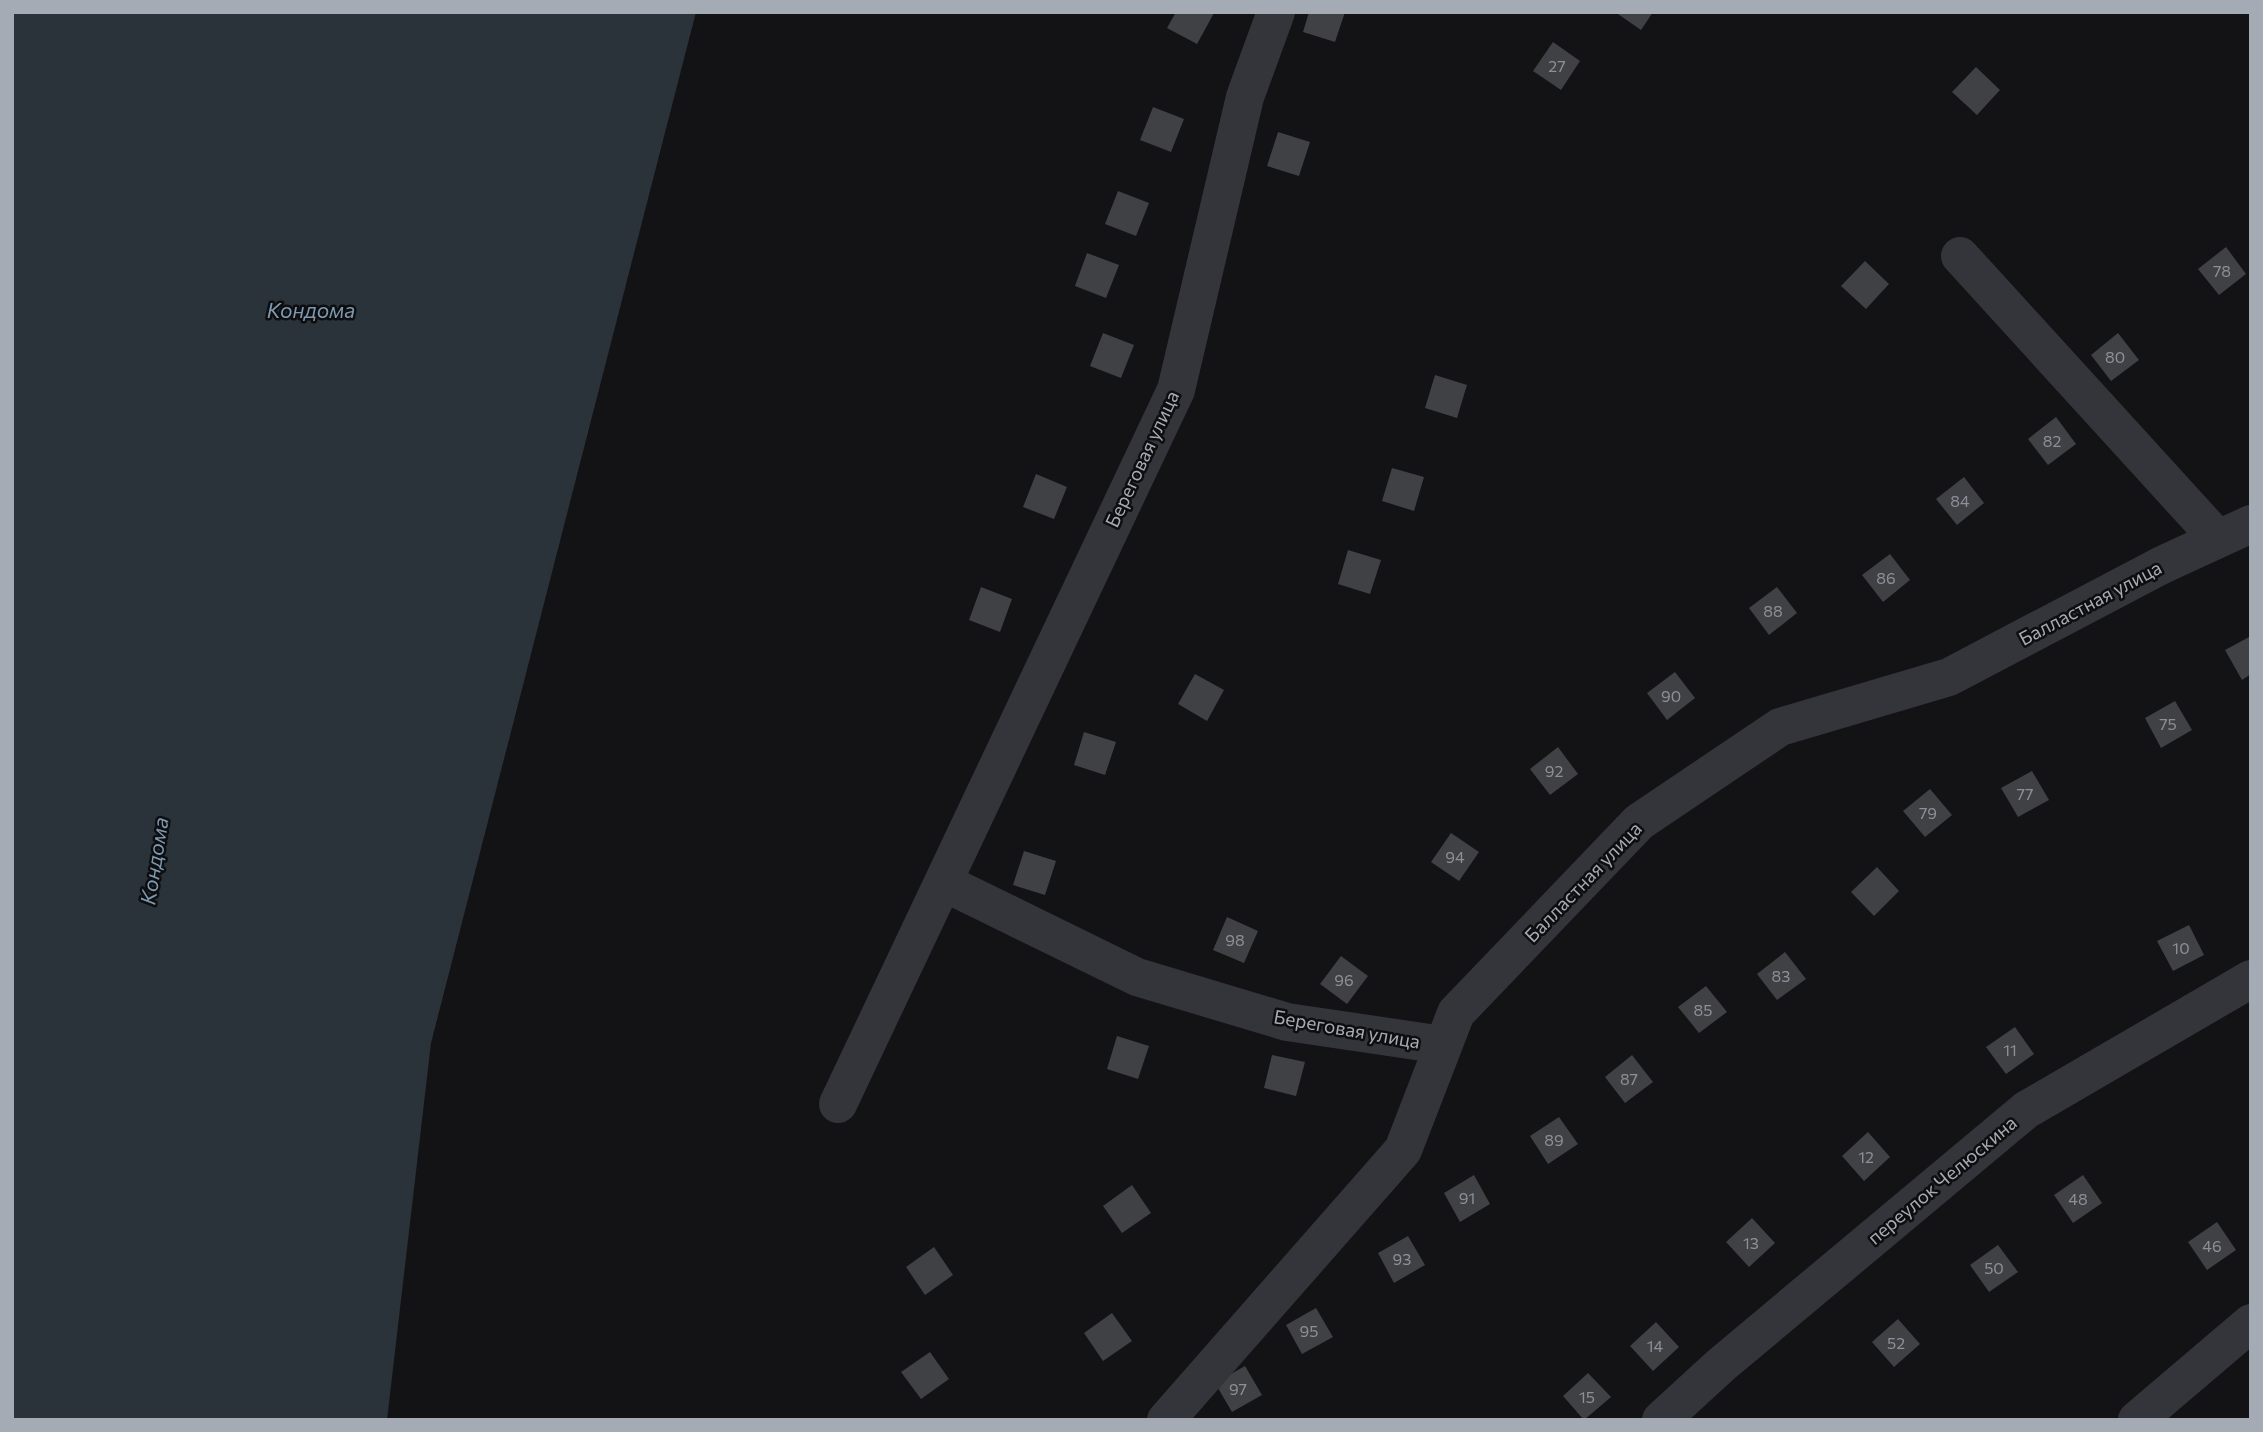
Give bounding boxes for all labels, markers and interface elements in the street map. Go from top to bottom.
house number: 27 [1548,56,1566,75]
house number: 78 [2213,261,2231,280]
water label: Кондома [267,297,355,322]
house number: 80 [2105,347,2125,366]
street label: Береговая улица [1100,387,1183,531]
house number: 82 [2043,431,2061,450]
house number: 84 [1950,491,1970,510]
street label: Балластная улица [2015,555,2165,650]
house number: 86 [1876,568,1896,587]
house number: 88 [1763,601,1783,620]
house number: 90 [1661,686,1681,705]
house number: 75 [2159,714,2177,733]
house number: 92 [1545,761,1563,780]
house number: 77 [2017,784,2033,803]
house number: 79 [1919,803,1937,822]
water label: Кондома [134,815,173,906]
street label: Балластная улица [1519,817,1646,947]
house number: 94 [1445,847,1465,866]
house number: 98 [1225,930,1245,949]
house number: 10 [2172,938,2190,957]
house number: 83 [1772,966,1790,985]
house number: 96 [1334,970,1354,989]
house number: 85 [1694,1000,1712,1019]
street label: Береговая улица [1272,1004,1422,1053]
house number: 11 [2003,1040,2017,1059]
house number: 87 [1620,1069,1638,1088]
street label: переулок Челюскина [1862,1111,2021,1249]
house number: 89 [1544,1130,1564,1149]
house number: 12 [1858,1147,1874,1166]
house number: 91 [1459,1188,1475,1207]
house number: 48 [2068,1189,2088,1208]
house number: 13 [1743,1233,1759,1252]
house number: 46 [2202,1236,2222,1255]
house number: 93 [1393,1249,1411,1268]
house number: 50 [1984,1258,2004,1277]
house number: 95 [1300,1321,1318,1340]
house number: 52 [1887,1333,1905,1352]
house number: 14 [1647,1336,1664,1355]
house number: 97 [1229,1379,1247,1398]
house number: 15 [1579,1387,1595,1406]

